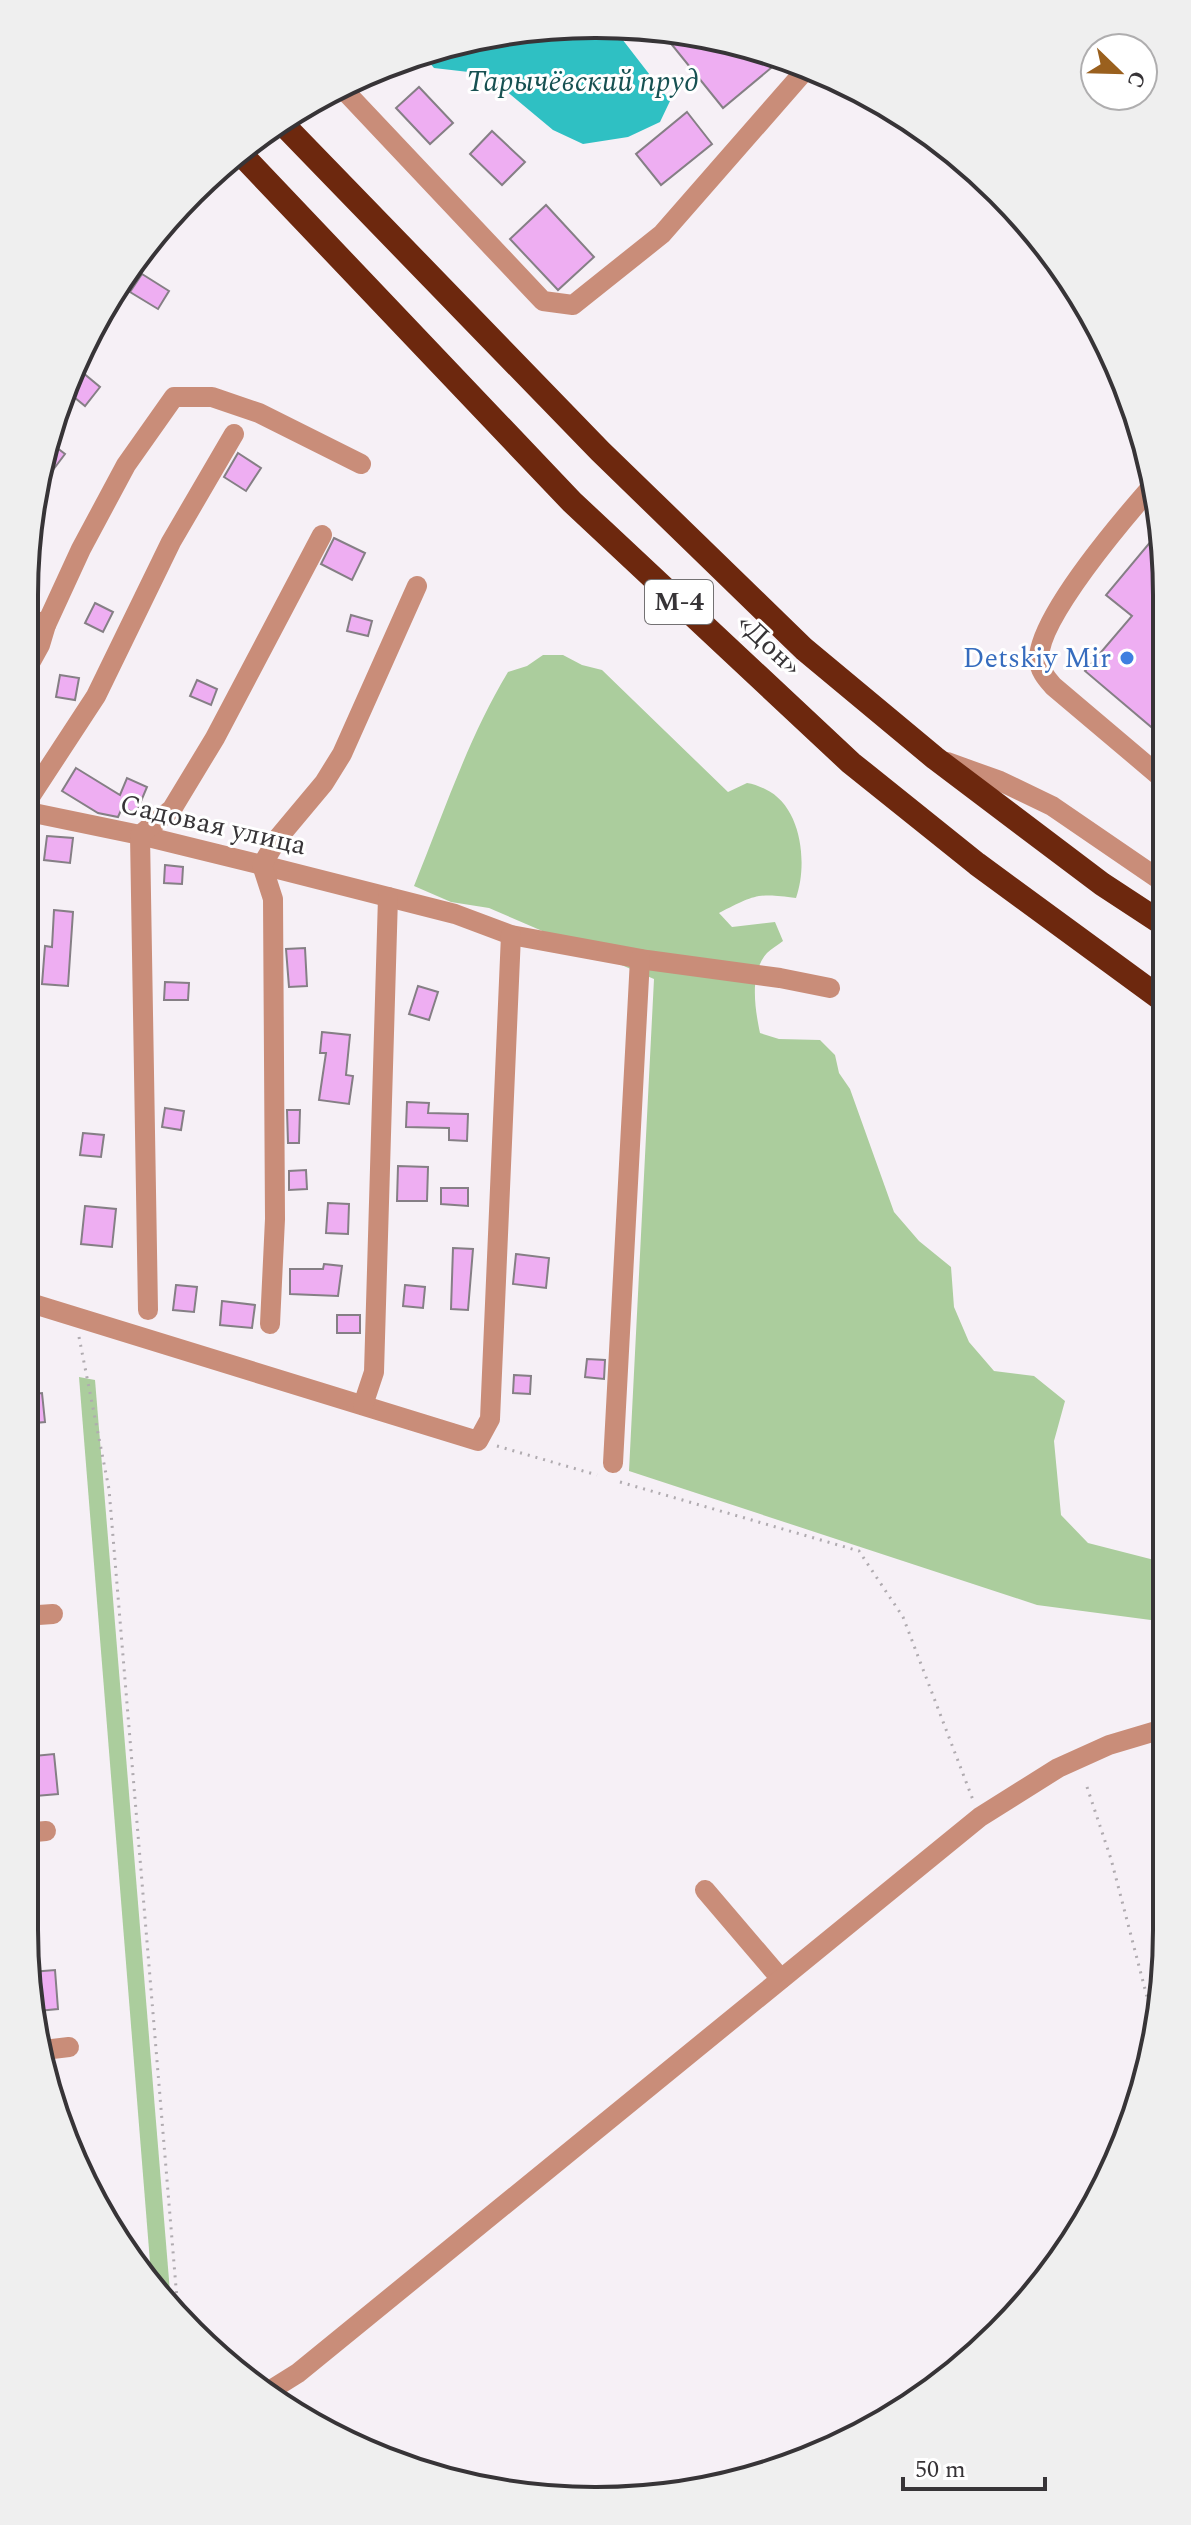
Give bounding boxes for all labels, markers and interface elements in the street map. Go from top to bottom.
north arrow [1079,32,1159,112]
water label: Тарычёвский пруд [467,59,699,105]
text: С [1118,66,1154,93]
road number: М-4 [645,580,713,624]
street label: «Дон» [727,603,811,687]
place label: Detskiy Mir [963,637,1111,680]
marker: Detskiy Mir [1118,649,1136,667]
street label: Садовая улица [116,783,311,867]
scale bar [903,2441,1045,2491]
text: 50 m [915,2452,966,2488]

